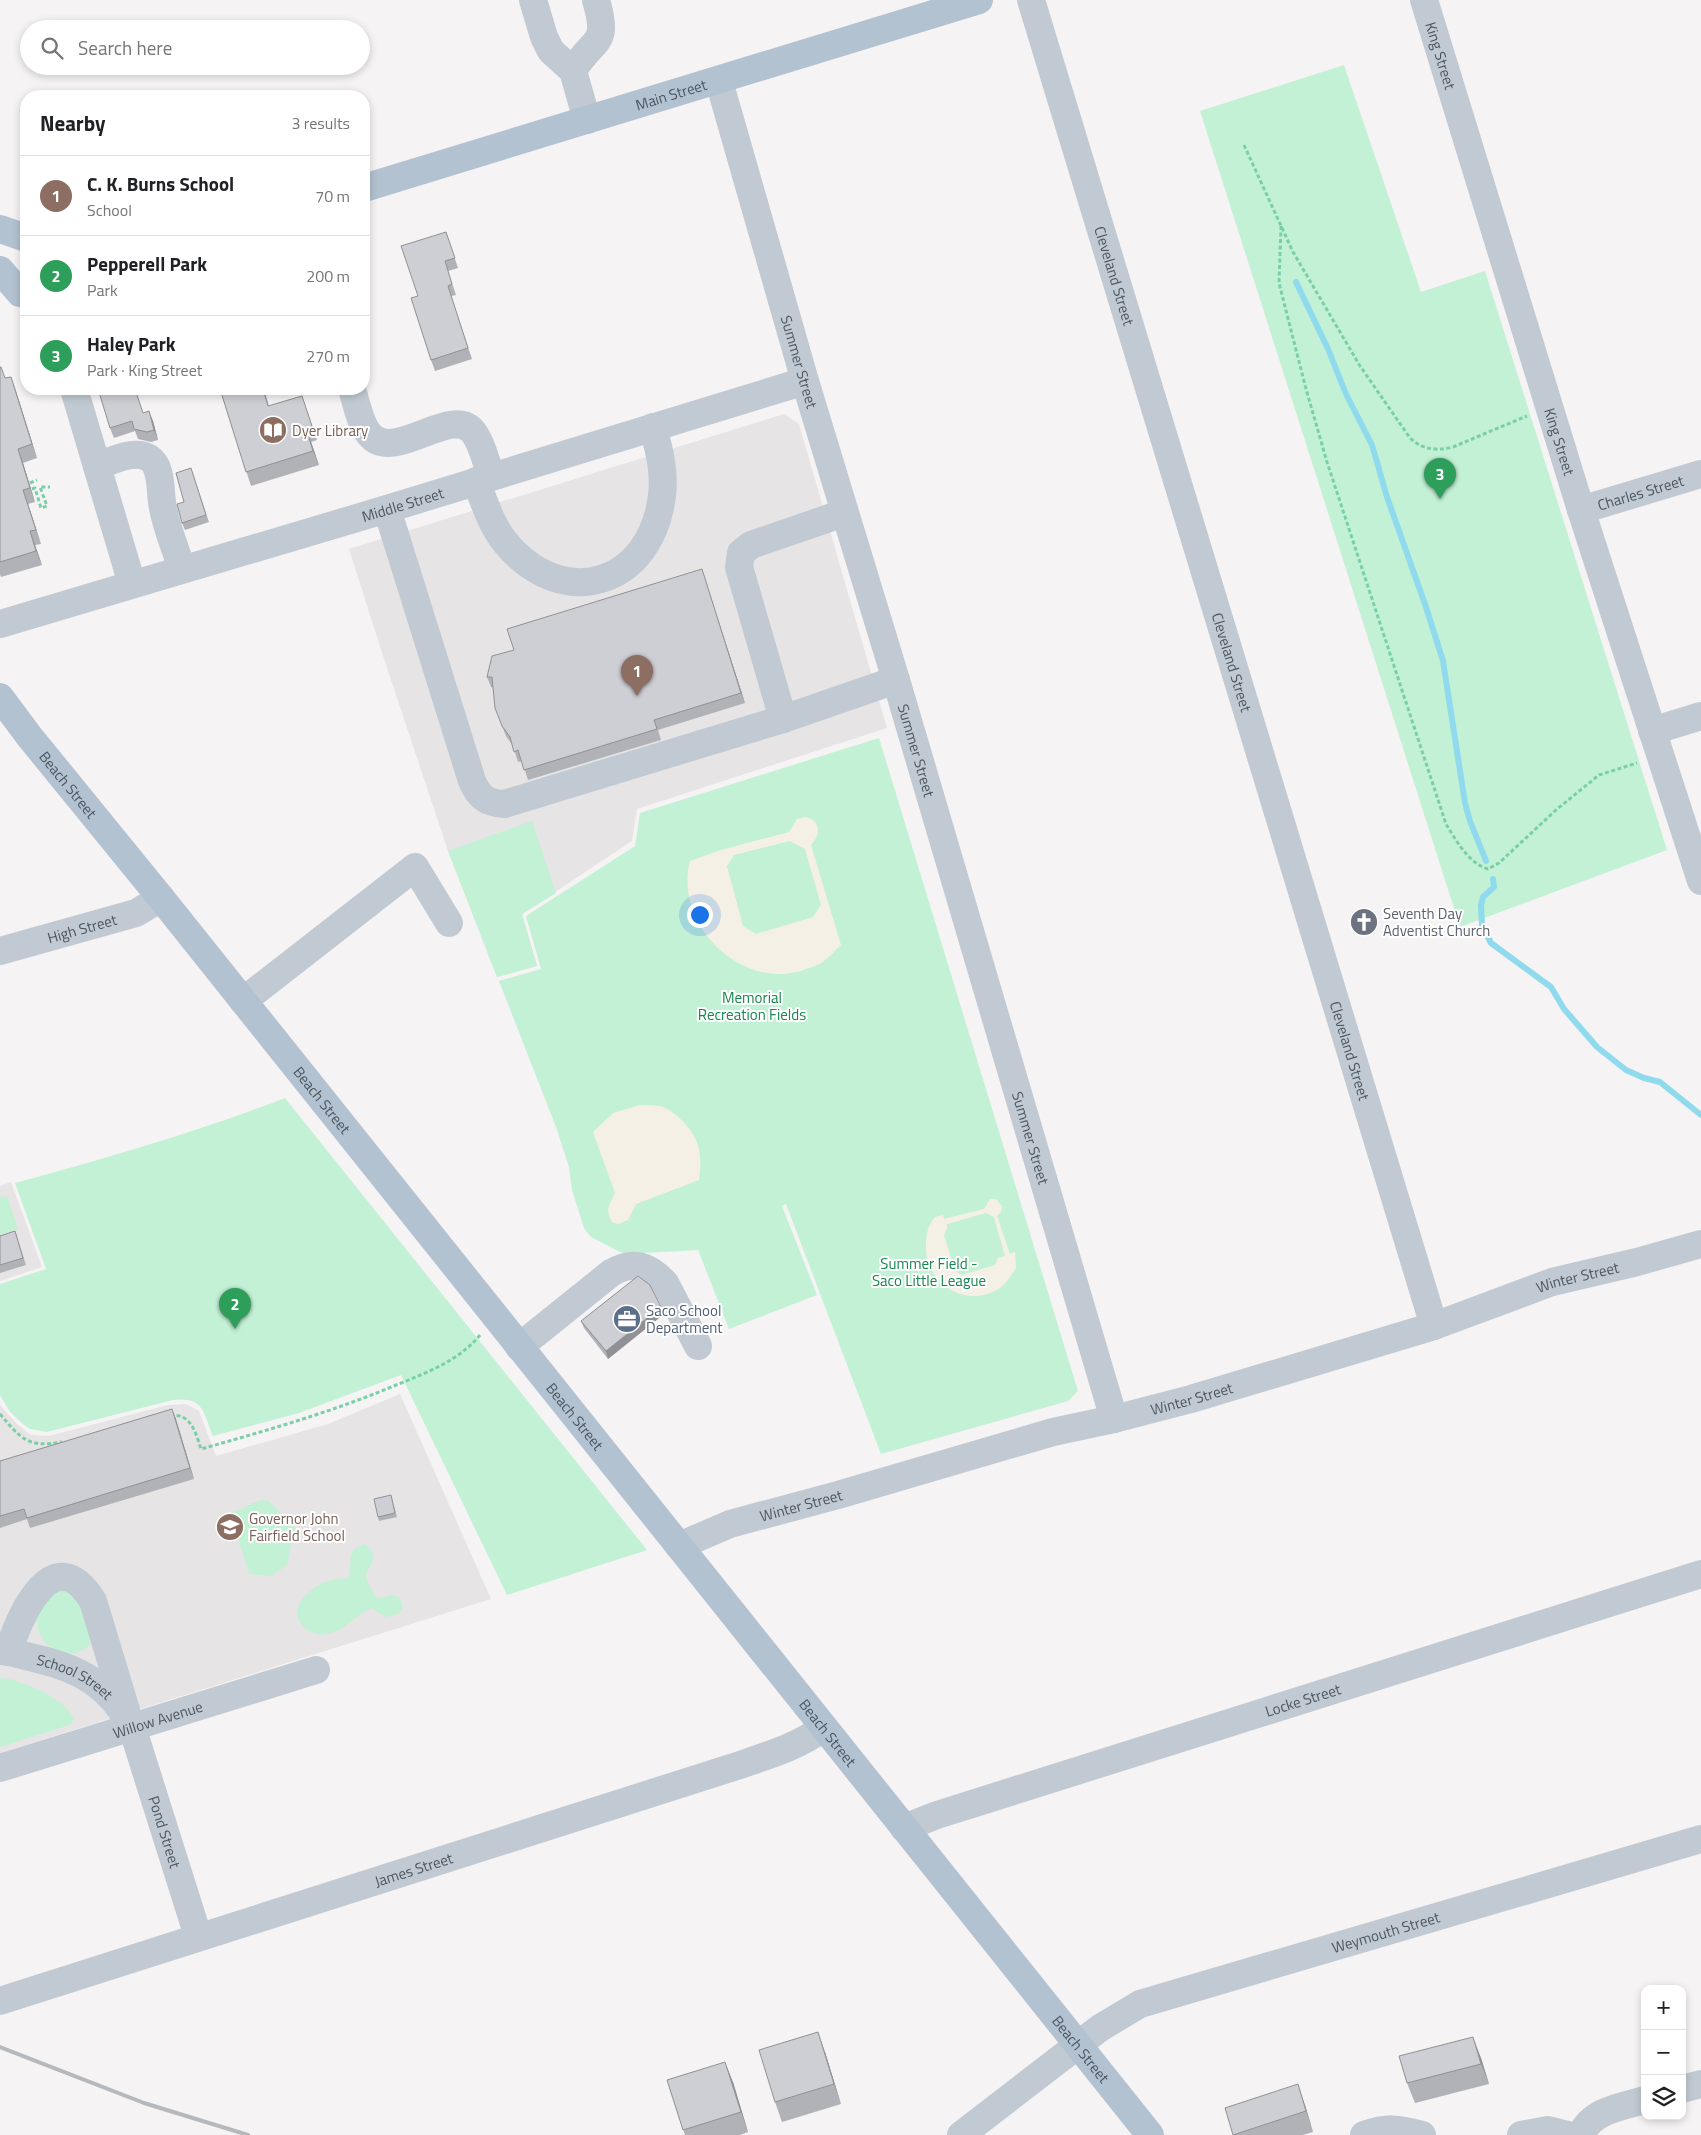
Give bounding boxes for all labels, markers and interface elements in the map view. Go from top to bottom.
street label: King Street [1420,19,1463,93]
search box [20,20,370,75]
text: Search here [78,33,172,62]
icon: search [38,34,66,62]
street label: Main Street [632,72,710,116]
text: Nearby [40,107,105,139]
text: 3 results [291,111,350,135]
text: C. K. Burns School [87,169,234,198]
text: 1 [52,184,60,208]
text: 70 m [315,184,350,208]
text: School [87,198,132,222]
street label: Cleveland Street [1089,223,1141,329]
text: Pepperell Park [87,249,207,278]
text: 2 [52,264,60,288]
text: 200 m [306,264,350,288]
text: Park [87,278,118,302]
street label: Summer Street [775,312,824,412]
text: Haley Park [87,329,176,358]
text: 3 [52,344,60,368]
text: 270 m [306,344,350,368]
text: Park · King Street [87,358,202,382]
street label: King Street [1539,405,1581,479]
library icon: Dyer Library [258,415,288,445]
place label: Dyer Library [292,419,368,442]
pin: 3 [1424,458,1456,499]
street label: Charles Street [1594,468,1687,516]
street label: Middle Street [359,481,447,527]
street label: Cleveland Street [1206,610,1258,715]
pin: 1 [621,655,653,696]
street label: Summer Street [892,701,942,800]
street label: Beach Street [34,746,103,824]
your location [687,902,713,928]
place label: Seventh Day Adventist Church [1383,902,1490,942]
street label: High Street [44,907,120,949]
church icon: Seventh Day Adventist Church [1349,907,1379,937]
park label: Memorial Recreation Fields [698,986,806,1026]
street label: Cleveland Street [1324,998,1376,1104]
street label: Beach Street [288,1061,357,1139]
street label: Summer Street [1006,1089,1056,1188]
park label: Summer Field - Saco Little League [872,1252,986,1292]
street label: Winter Street [1533,1255,1622,1298]
pin: 2 [219,1288,251,1329]
place label: Saco School Department [646,1299,723,1339]
office icon: Saco School Department [612,1304,642,1334]
street label: Winter Street [1148,1375,1236,1421]
street label: Beach Street [541,1377,610,1456]
street label: Winter Street [757,1483,846,1527]
place label: Governor John Fairfield School [249,1507,345,1547]
school or university icon: Governor John Fairfield School [215,1512,245,1542]
street label: School Street [34,1648,119,1705]
street label: Locke Street [1262,1677,1344,1722]
street label: Willow Avenue [110,1694,205,1744]
street label: Beach Street [794,1694,863,1772]
street label: Pond Street [143,1793,188,1872]
street label: James Street [371,1846,456,1892]
street label: Weymouth Street [1329,1905,1443,1959]
map controls [1641,1985,1686,2120]
button: + [1641,1985,1686,2030]
street label: Beach Street [1047,2010,1116,2088]
button: − [1641,2030,1686,2075]
button: layers [1641,2075,1686,2120]

